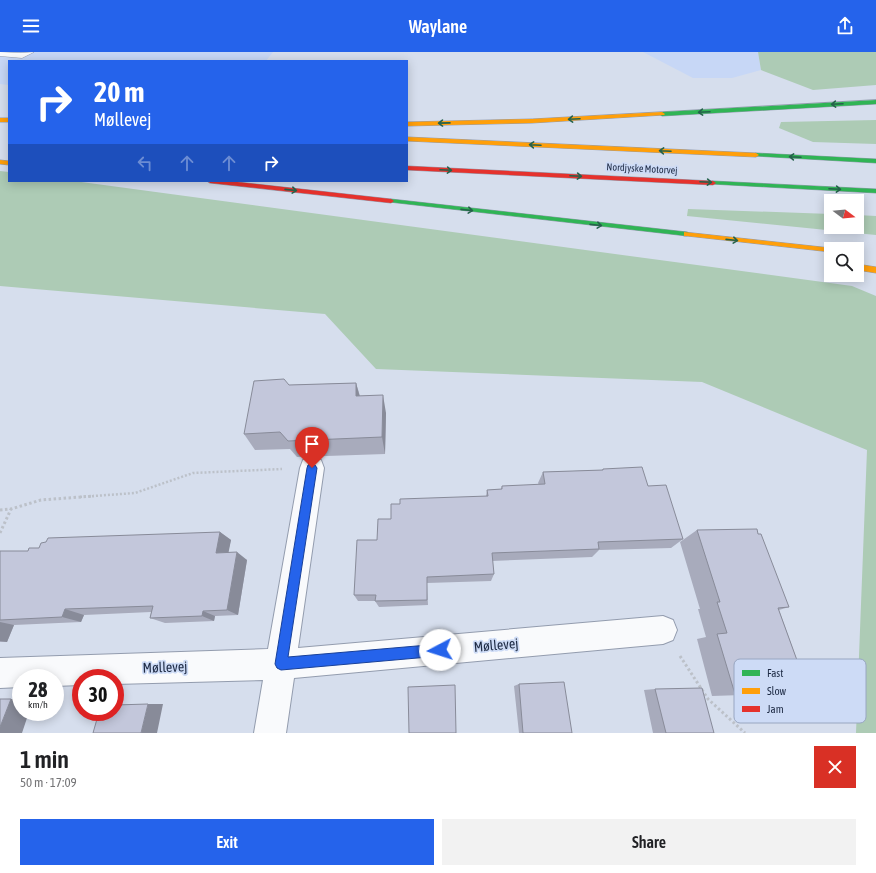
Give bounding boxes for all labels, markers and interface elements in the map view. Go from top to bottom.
icon: menu [20,15,42,37]
icon: share [834,15,856,37]
text: Waylane [409,16,467,37]
icon: right [28,76,80,128]
text: 20 m [94,76,144,108]
one-way arrow [831,101,844,108]
one-way arrow [698,108,711,115]
text: Møllevej [94,109,151,130]
one-way arrow [568,115,581,123]
one-way arrow [438,119,451,127]
one-way arrow [529,142,542,149]
one-way arrow [659,148,672,155]
icon: left [134,152,156,174]
icon: ahead [176,152,198,174]
icon: ahead [218,152,240,174]
icon: right [260,152,282,174]
one-way arrow [789,154,802,161]
street label: Nordjyske Motorvej [606,161,678,176]
one-way arrow [439,166,452,173]
one-way arrow [569,172,582,180]
one-way arrow [699,179,712,186]
one-way arrow [828,185,841,193]
one-way arrow [284,186,297,194]
north arrow [824,194,864,234]
map controls [824,194,864,282]
one-way arrow [460,206,473,214]
one-way arrow [589,221,602,229]
one-way arrow [725,236,738,243]
button: search [824,242,864,282]
pin [295,427,329,468]
icon: arrive [301,433,323,455]
position arrow [419,629,461,671]
street label: Møllevej [473,635,519,655]
street label: Møllevej [142,658,188,676]
legend [734,659,866,723]
text: Fast [767,667,783,679]
speed limit sign: 30 [72,669,124,721]
text: 28 [29,678,47,701]
text: Slow [767,685,786,697]
text: km/h [28,699,48,710]
text: Jam [767,703,784,715]
text: 1 min [20,746,69,773]
button: close [814,746,856,788]
text: 50 m · 17:09 [20,775,77,790]
button: Exit [20,819,434,865]
button: Share [442,819,856,865]

